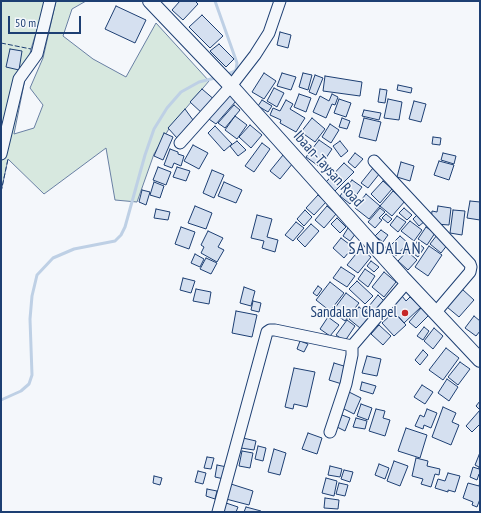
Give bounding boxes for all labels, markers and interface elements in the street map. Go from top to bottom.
scale bar [10,8,83,34]
text: 50 m [15,15,36,30]
street label: Ibaan-Taysan Road [289,127,367,211]
district label: SANDALAN [348,239,422,259]
place label: Sandalan Chapel [311,304,397,322]
marker: Sandalan Chapel [400,308,410,318]

